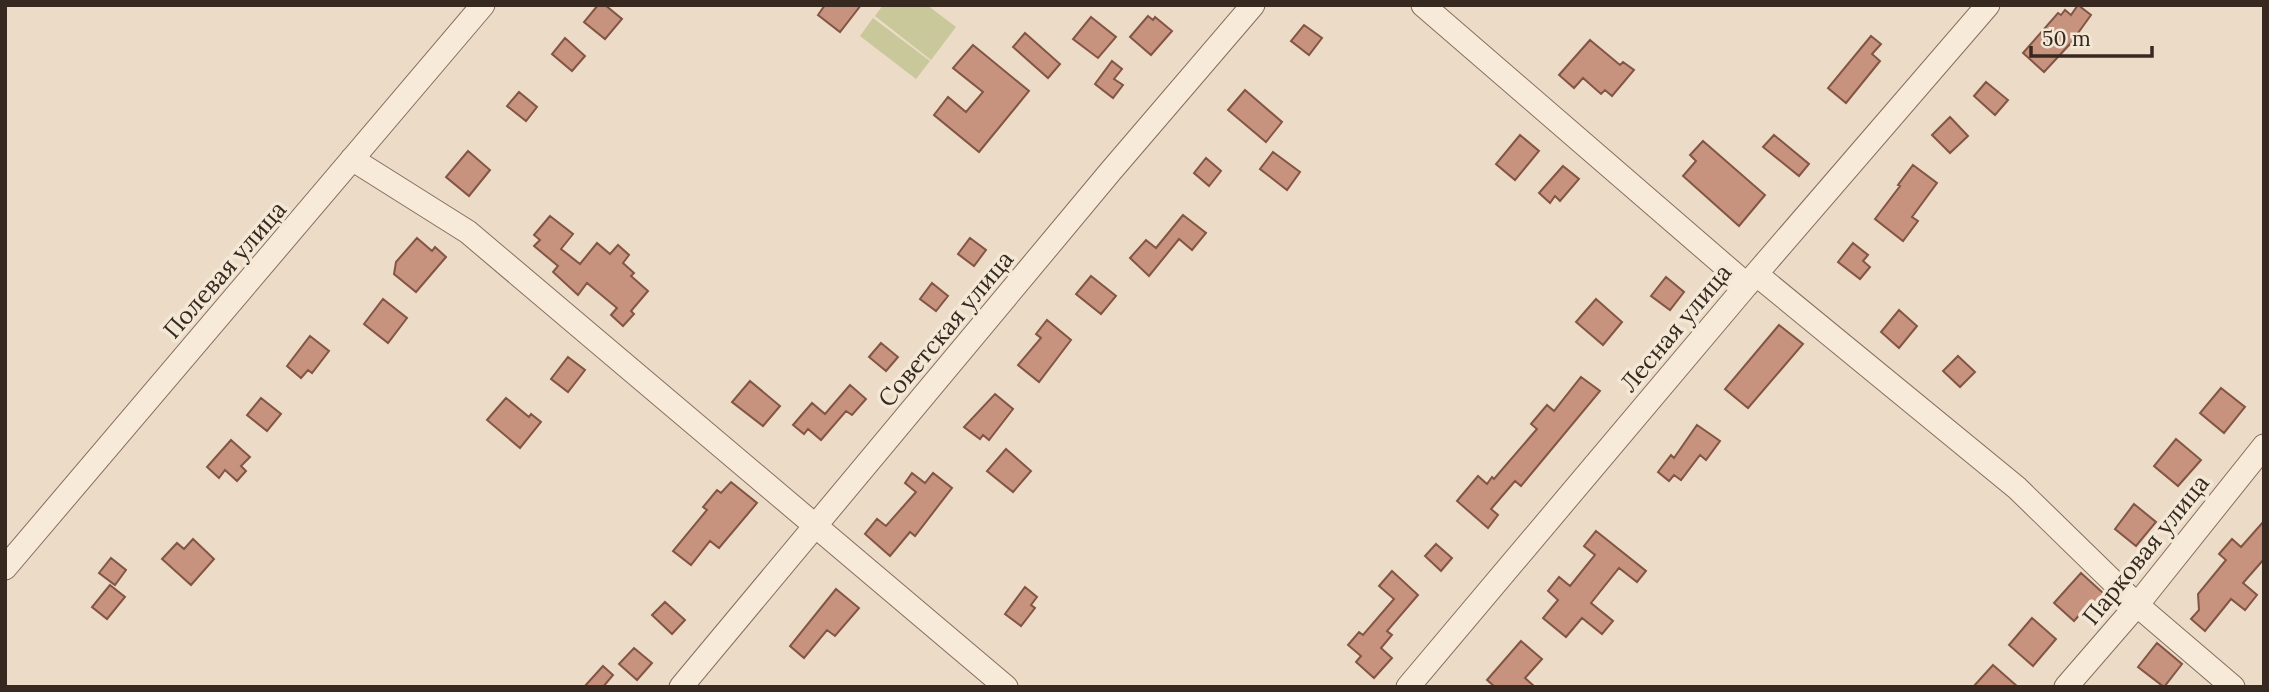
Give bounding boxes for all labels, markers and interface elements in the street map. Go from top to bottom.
scale bar [2031,14,2152,58]
text: 50 m [2042,25,2091,52]
street label: Полевая улица [156,194,293,345]
street label: Советская улица [871,244,1020,413]
street label: Лесная улица [1613,257,1738,398]
street label: Парковая улица [2075,468,2216,631]

